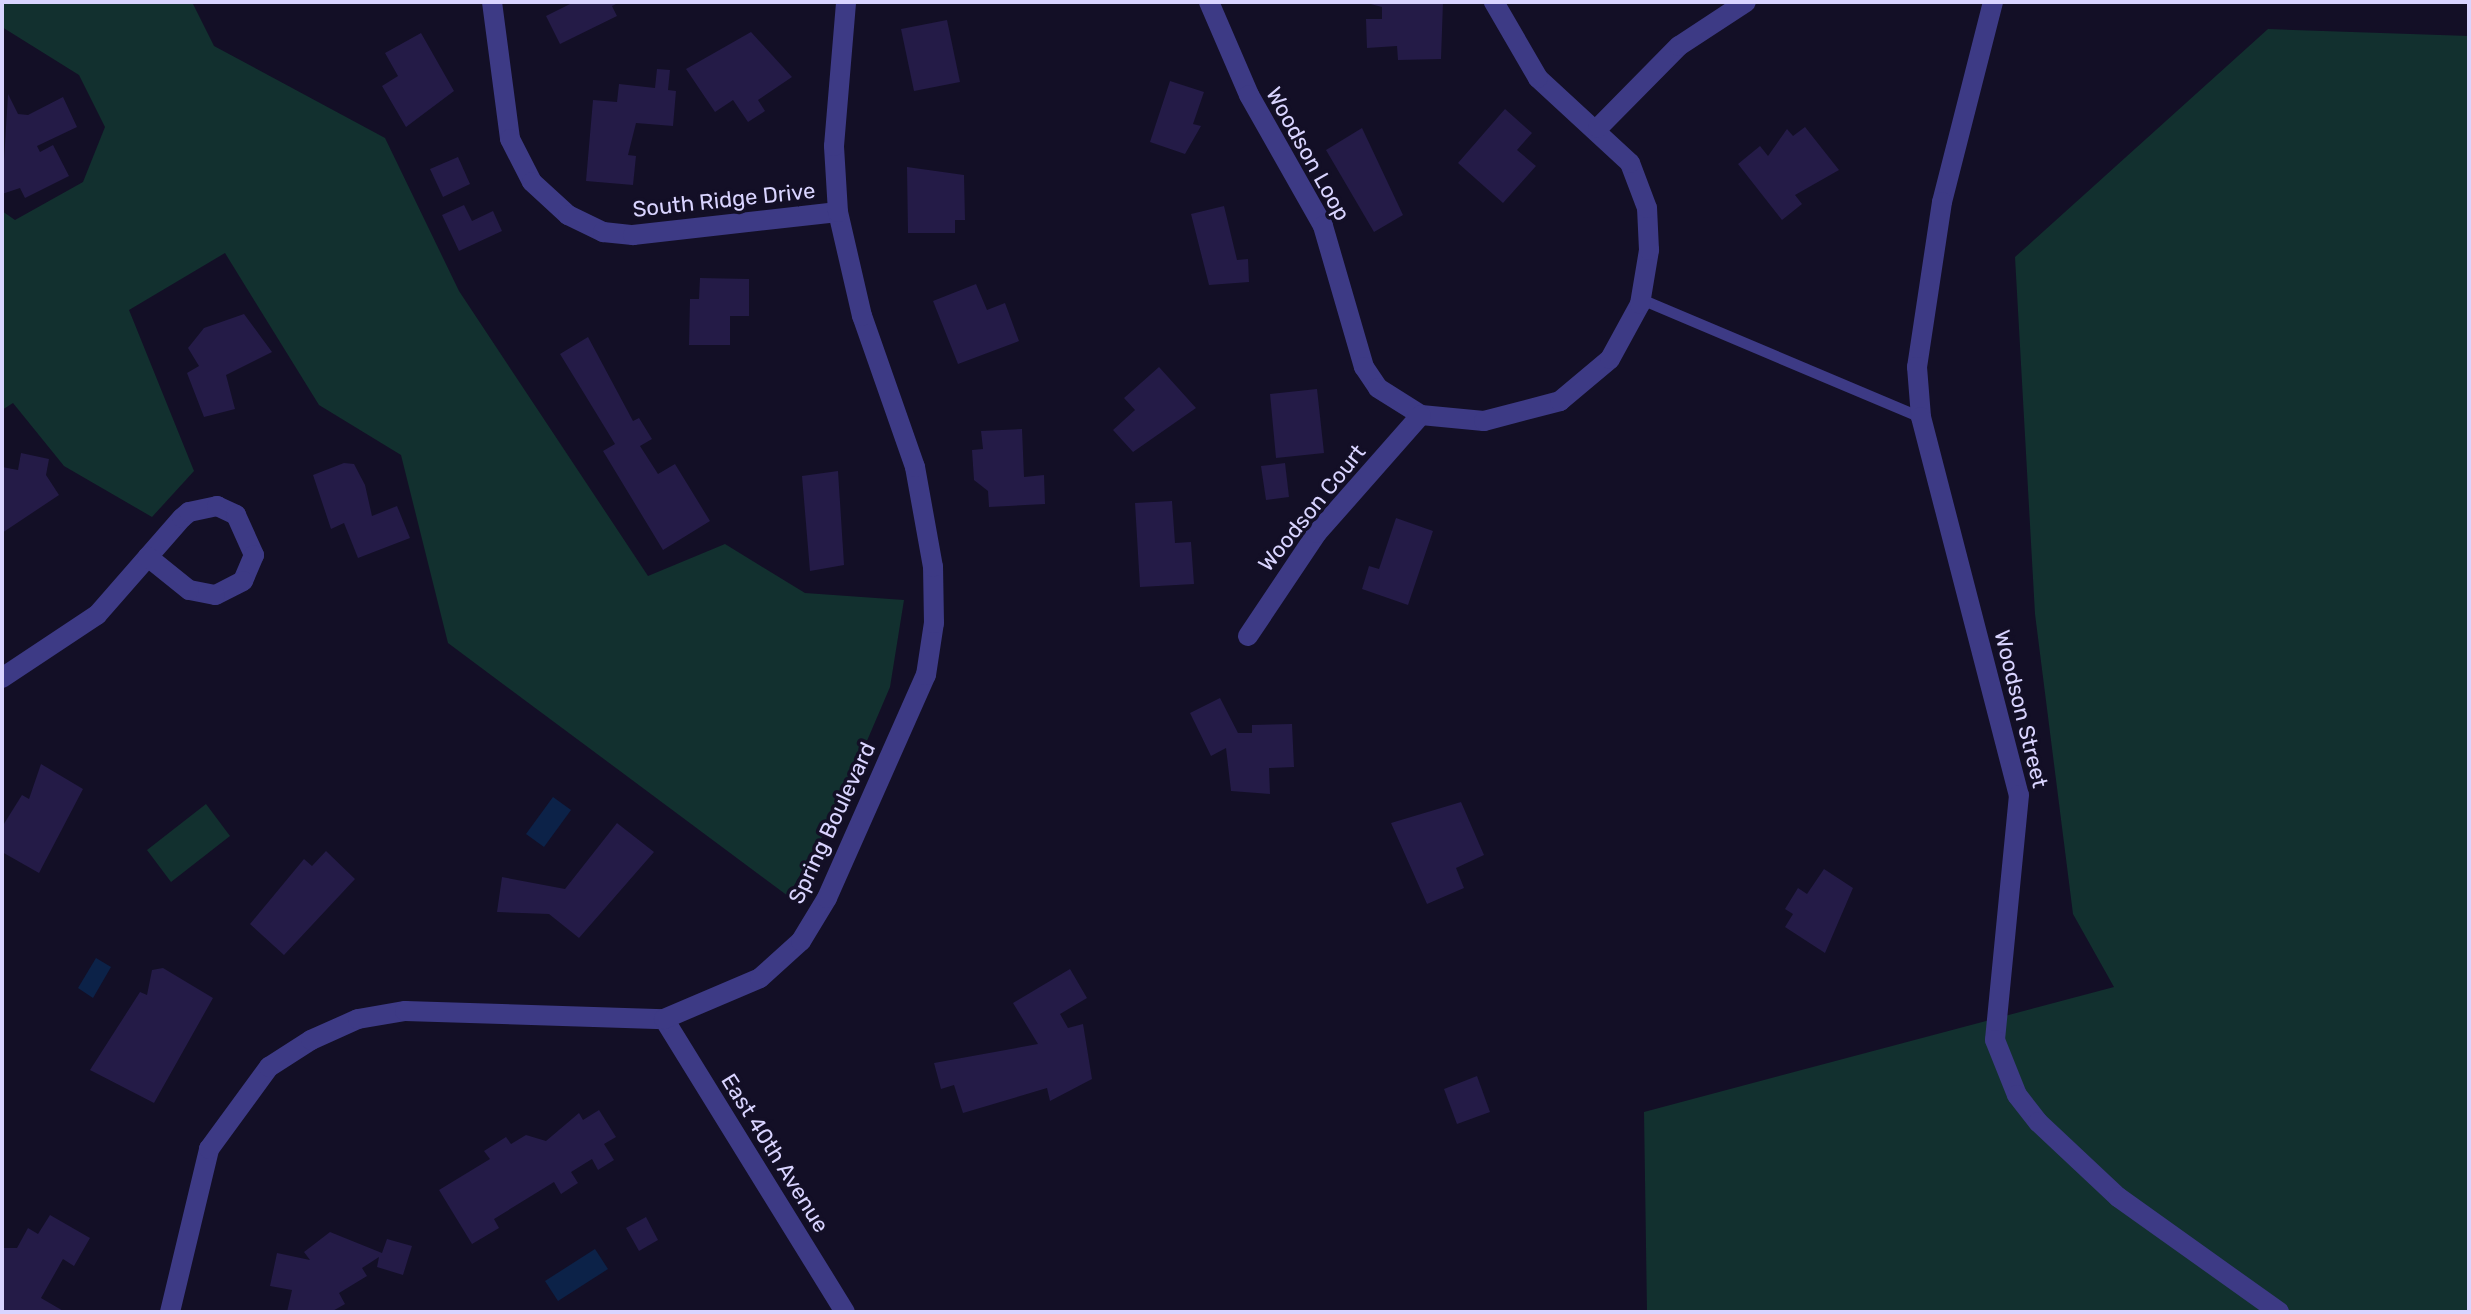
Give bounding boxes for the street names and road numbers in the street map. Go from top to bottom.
street label: Woodson Loop [1260,83,1356,225]
street label: South Ridge Drive [631,177,817,223]
street label: Woodson Court [1253,439,1371,577]
street label: Woodson Street [1989,627,2053,791]
street label: Spring Boulevard [783,738,881,908]
street label: East 40th Avenue [715,1069,835,1237]

